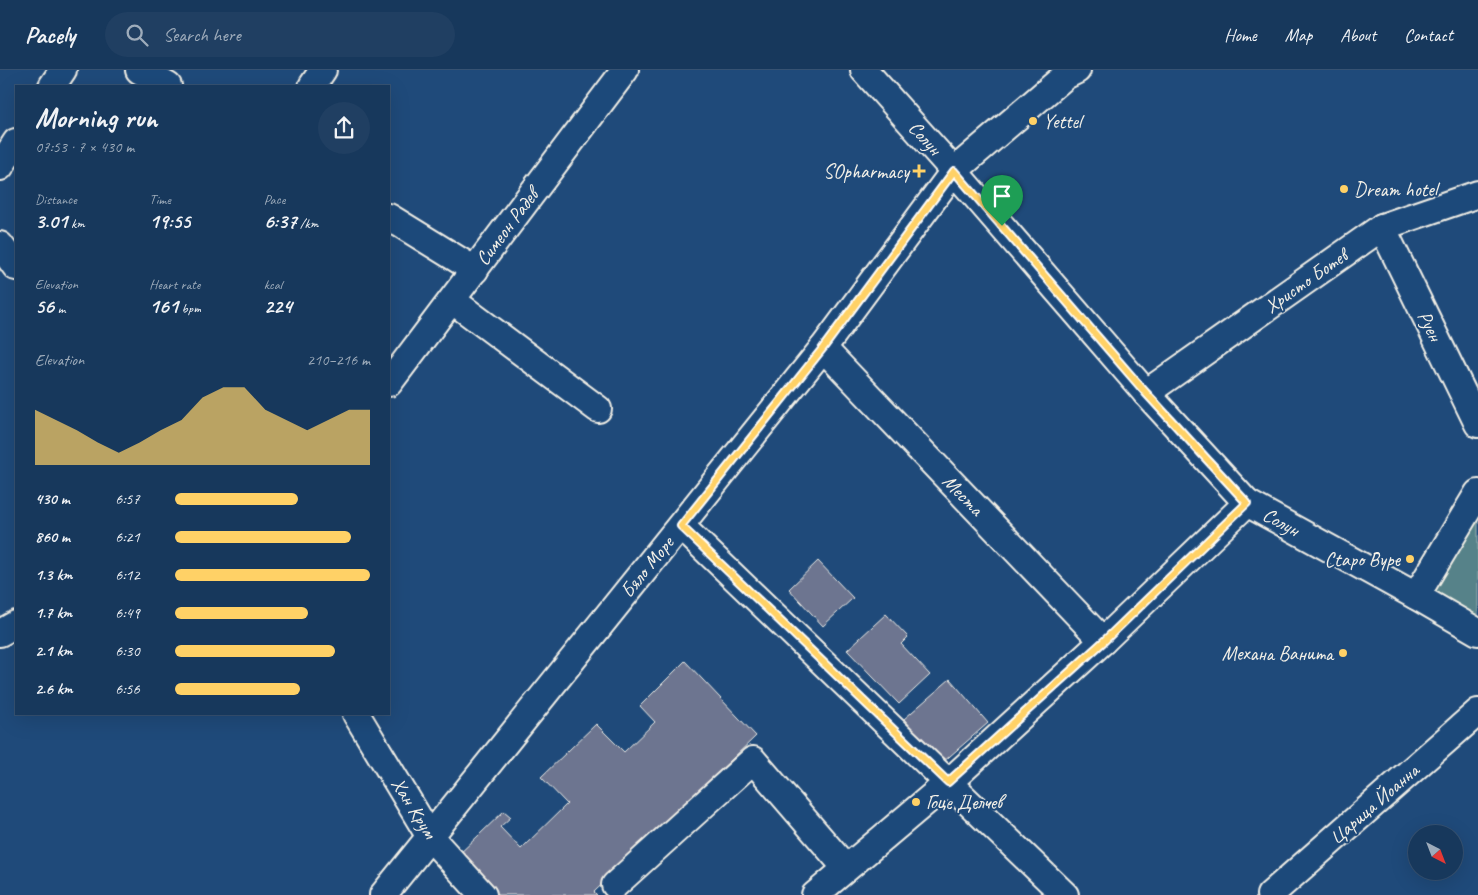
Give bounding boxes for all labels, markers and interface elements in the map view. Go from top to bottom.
search box [105,12,455,57]
text: Pacely [25,20,75,50]
icon: search [123,21,151,49]
text: Search here [163,23,241,47]
text: Home [1224,24,1257,46]
text: Map [1285,24,1312,46]
text: About [1340,24,1376,46]
text: Contact [1404,24,1453,46]
text: Morning run [35,100,157,135]
button: share [318,102,370,154]
place label: Yettel [1043,109,1085,134]
marker: Yettel [1027,115,1039,127]
street label: Солун [903,116,948,162]
text: 07:53 · 7 × 430 m [35,137,134,157]
place label: SOpharmacy [823,159,911,184]
marker: SOpharmacy [913,165,925,177]
pin [981,175,1023,226]
place label: Dream hotel [1354,177,1441,202]
street label: Симеон Радев [470,180,547,270]
icon: arrive [988,182,1016,210]
marker: Dream hotel [1338,183,1350,195]
text: Distance [35,191,77,208]
text: Time [149,191,171,208]
text: Pace [264,191,285,208]
text: 3.01 [35,208,68,234]
text: 19:55 [149,208,190,234]
text: 6:37 [264,208,297,234]
text: km [68,215,85,232]
text: /km [297,215,318,232]
street label: Христо Ботев [1260,242,1355,319]
text: Elevation [35,276,78,293]
text: Heart rate [149,276,200,293]
text: kcal [264,276,282,293]
text: 56 [35,293,54,319]
text: 161 [149,293,178,319]
text: 224 [264,293,292,319]
text: m [54,300,65,317]
text: bpm [178,300,201,317]
street label: Руен [1412,307,1449,347]
text: Elevation [35,350,84,370]
text: 210–216 m [307,350,370,370]
street label: Места [937,469,990,522]
text: 430 m [35,489,70,509]
text: 6:57 [115,489,140,509]
street label: Солун [1258,502,1305,543]
text: 860 m [35,527,70,547]
text: 6:21 [115,527,140,547]
street label: Бяло Море [615,530,680,603]
place label: Ctapo Bype [1324,547,1401,572]
marker: Ctapo Bype [1404,553,1416,565]
text: 1.3 km [35,565,72,585]
text: 6:12 [115,565,140,585]
text: 1.7 km [35,603,72,623]
text: 6:49 [115,603,140,623]
text: 2.1 km [35,641,72,661]
text: 6:30 [115,641,140,661]
place label: Механа Ванита [1222,641,1335,666]
marker: Механа Ванита [1337,647,1349,659]
text: 2.6 km [35,679,73,699]
text: 6:56 [115,679,140,699]
street label: Царица Йоанна [1324,757,1425,850]
street label: Хан Крум [386,773,443,844]
place label: Гоце Делчев [926,790,1007,815]
marker: Гоце Делчев [910,796,922,808]
north arrow [1408,825,1462,880]
map controls [1408,825,1463,880]

